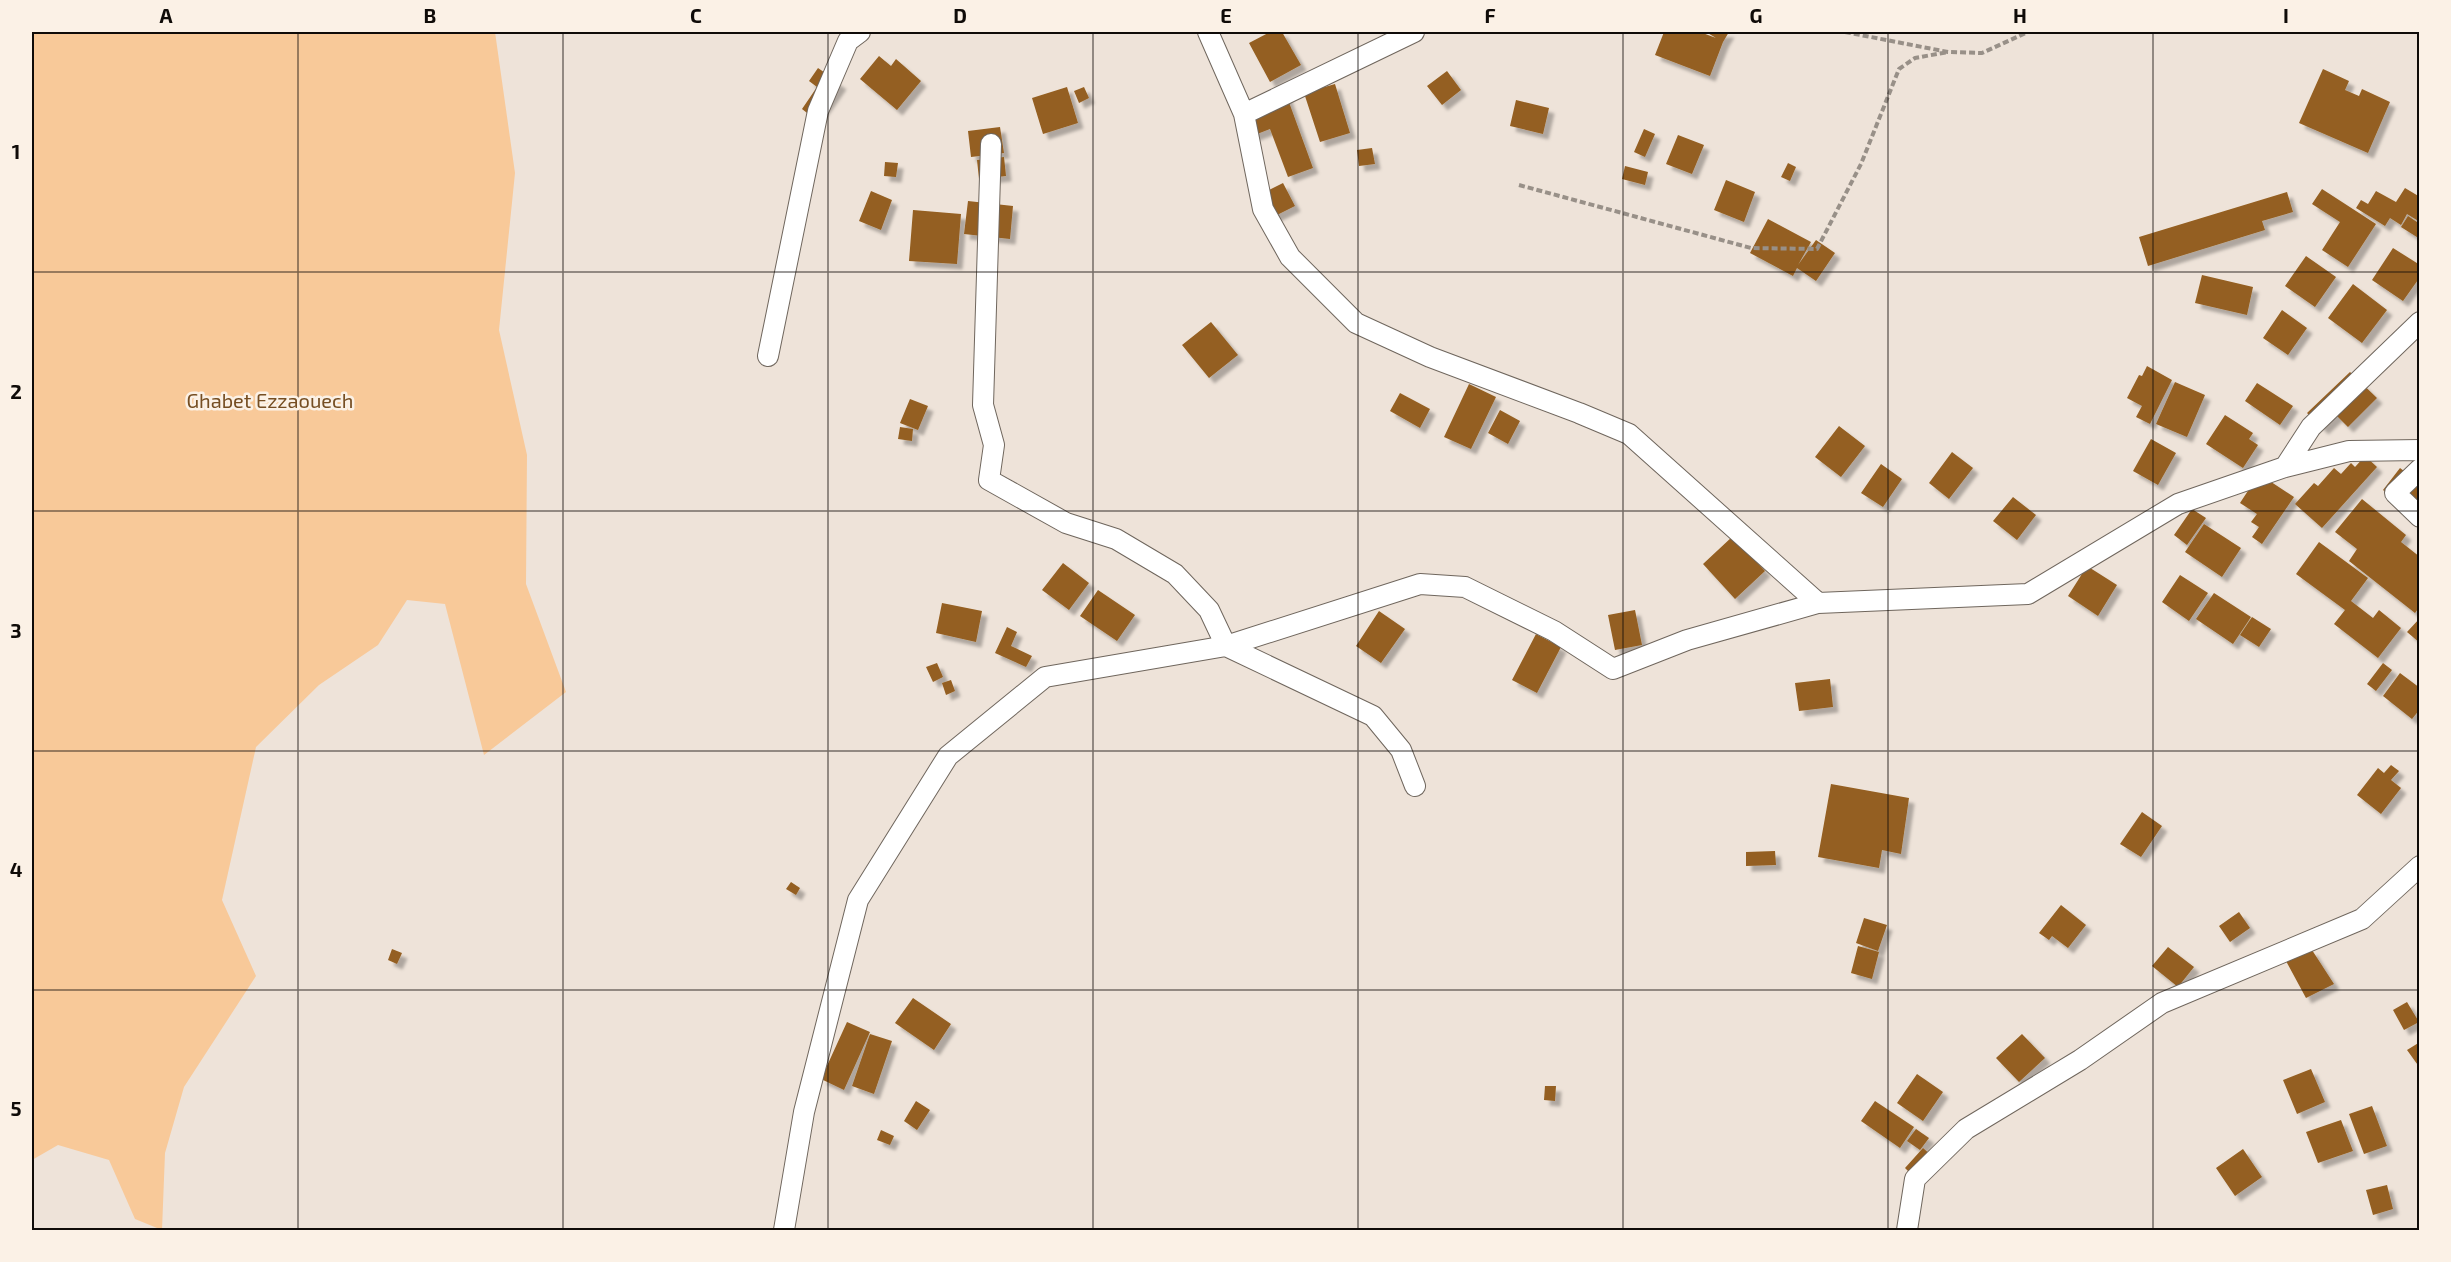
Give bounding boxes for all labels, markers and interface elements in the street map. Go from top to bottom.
text: A [159,3,173,27]
text: B [424,3,436,27]
text: C [690,3,702,27]
text: D [953,3,967,27]
text: E [1220,3,1232,27]
text: F [1484,3,1496,27]
text: G [1750,3,1762,27]
text: H [2013,3,2027,27]
text: I [2283,3,2289,27]
text: 1 [12,139,20,163]
text: 2 [10,379,22,403]
park label: Ghabet Ezzaouech [187,388,353,412]
text: 3 [10,618,22,642]
text: 4 [10,857,23,881]
text: 5 [10,1096,22,1120]

